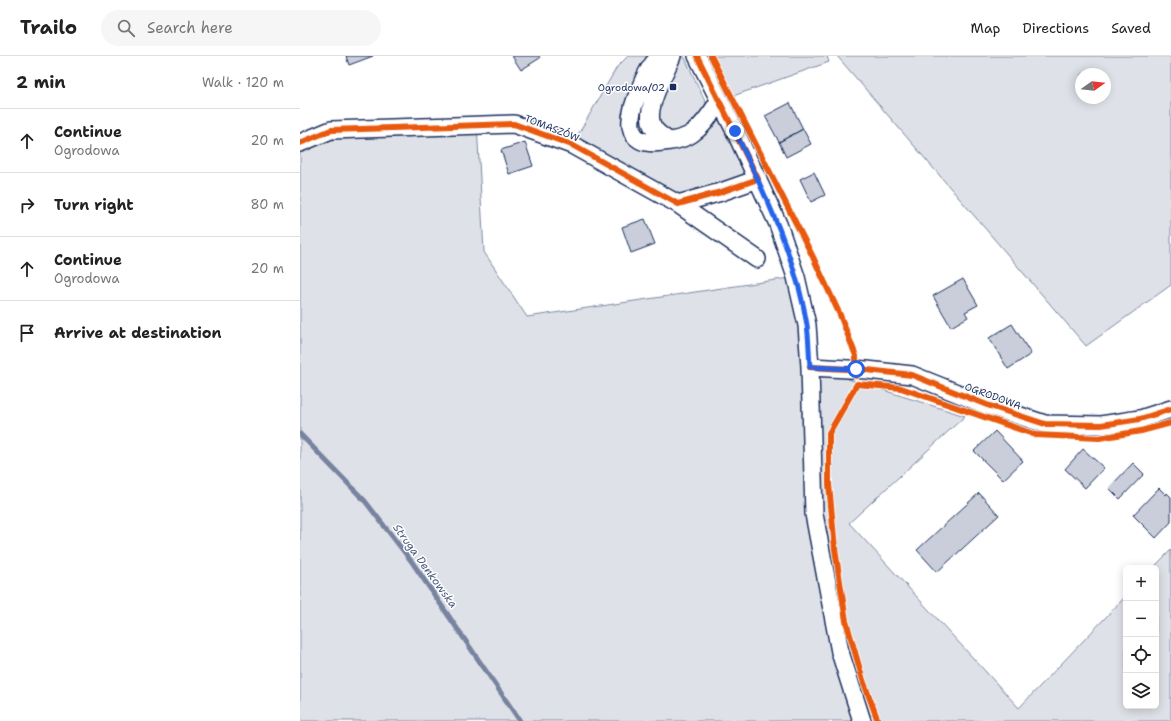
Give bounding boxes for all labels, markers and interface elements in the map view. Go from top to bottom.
search box [101,10,381,46]
text: Trailo [20,15,77,40]
icon: search [115,17,137,39]
text: Search here [147,18,233,38]
text: Map [971,19,1001,37]
text: Directions [1023,19,1089,37]
text: Saved [1111,19,1151,37]
north arrow [1075,68,1111,104]
text: 2 min [16,71,66,93]
text: Walk · 120 m [202,74,284,91]
place label: Ogrodowa/02 [598,81,665,94]
marker: Ogrodowa/02 [668,82,678,92]
street label: TOMASZÓW [523,112,582,145]
text: Continue [54,122,122,142]
route end [726,122,744,140]
icon: ahead [16,130,38,152]
text: 20 m [251,132,284,149]
text: Ogrodowa [54,142,120,159]
icon: right [16,194,38,216]
text: Turn right [54,195,134,215]
text: 80 m [250,196,284,213]
text: Continue [54,250,122,270]
icon: ahead [16,258,38,280]
text: 20 m [251,260,284,277]
text: Ogrodowa [54,270,120,287]
icon: arrive [16,322,38,344]
text: Arrive at destination [54,323,222,343]
route start [847,360,865,378]
street label: OGRODOWA [963,380,1023,412]
water label: Struga Denkowska [389,521,461,611]
map controls [1123,565,1159,709]
button: + [1123,565,1159,601]
button: − [1123,601,1159,637]
button: locate [1123,637,1159,673]
button: layers [1123,673,1159,709]

